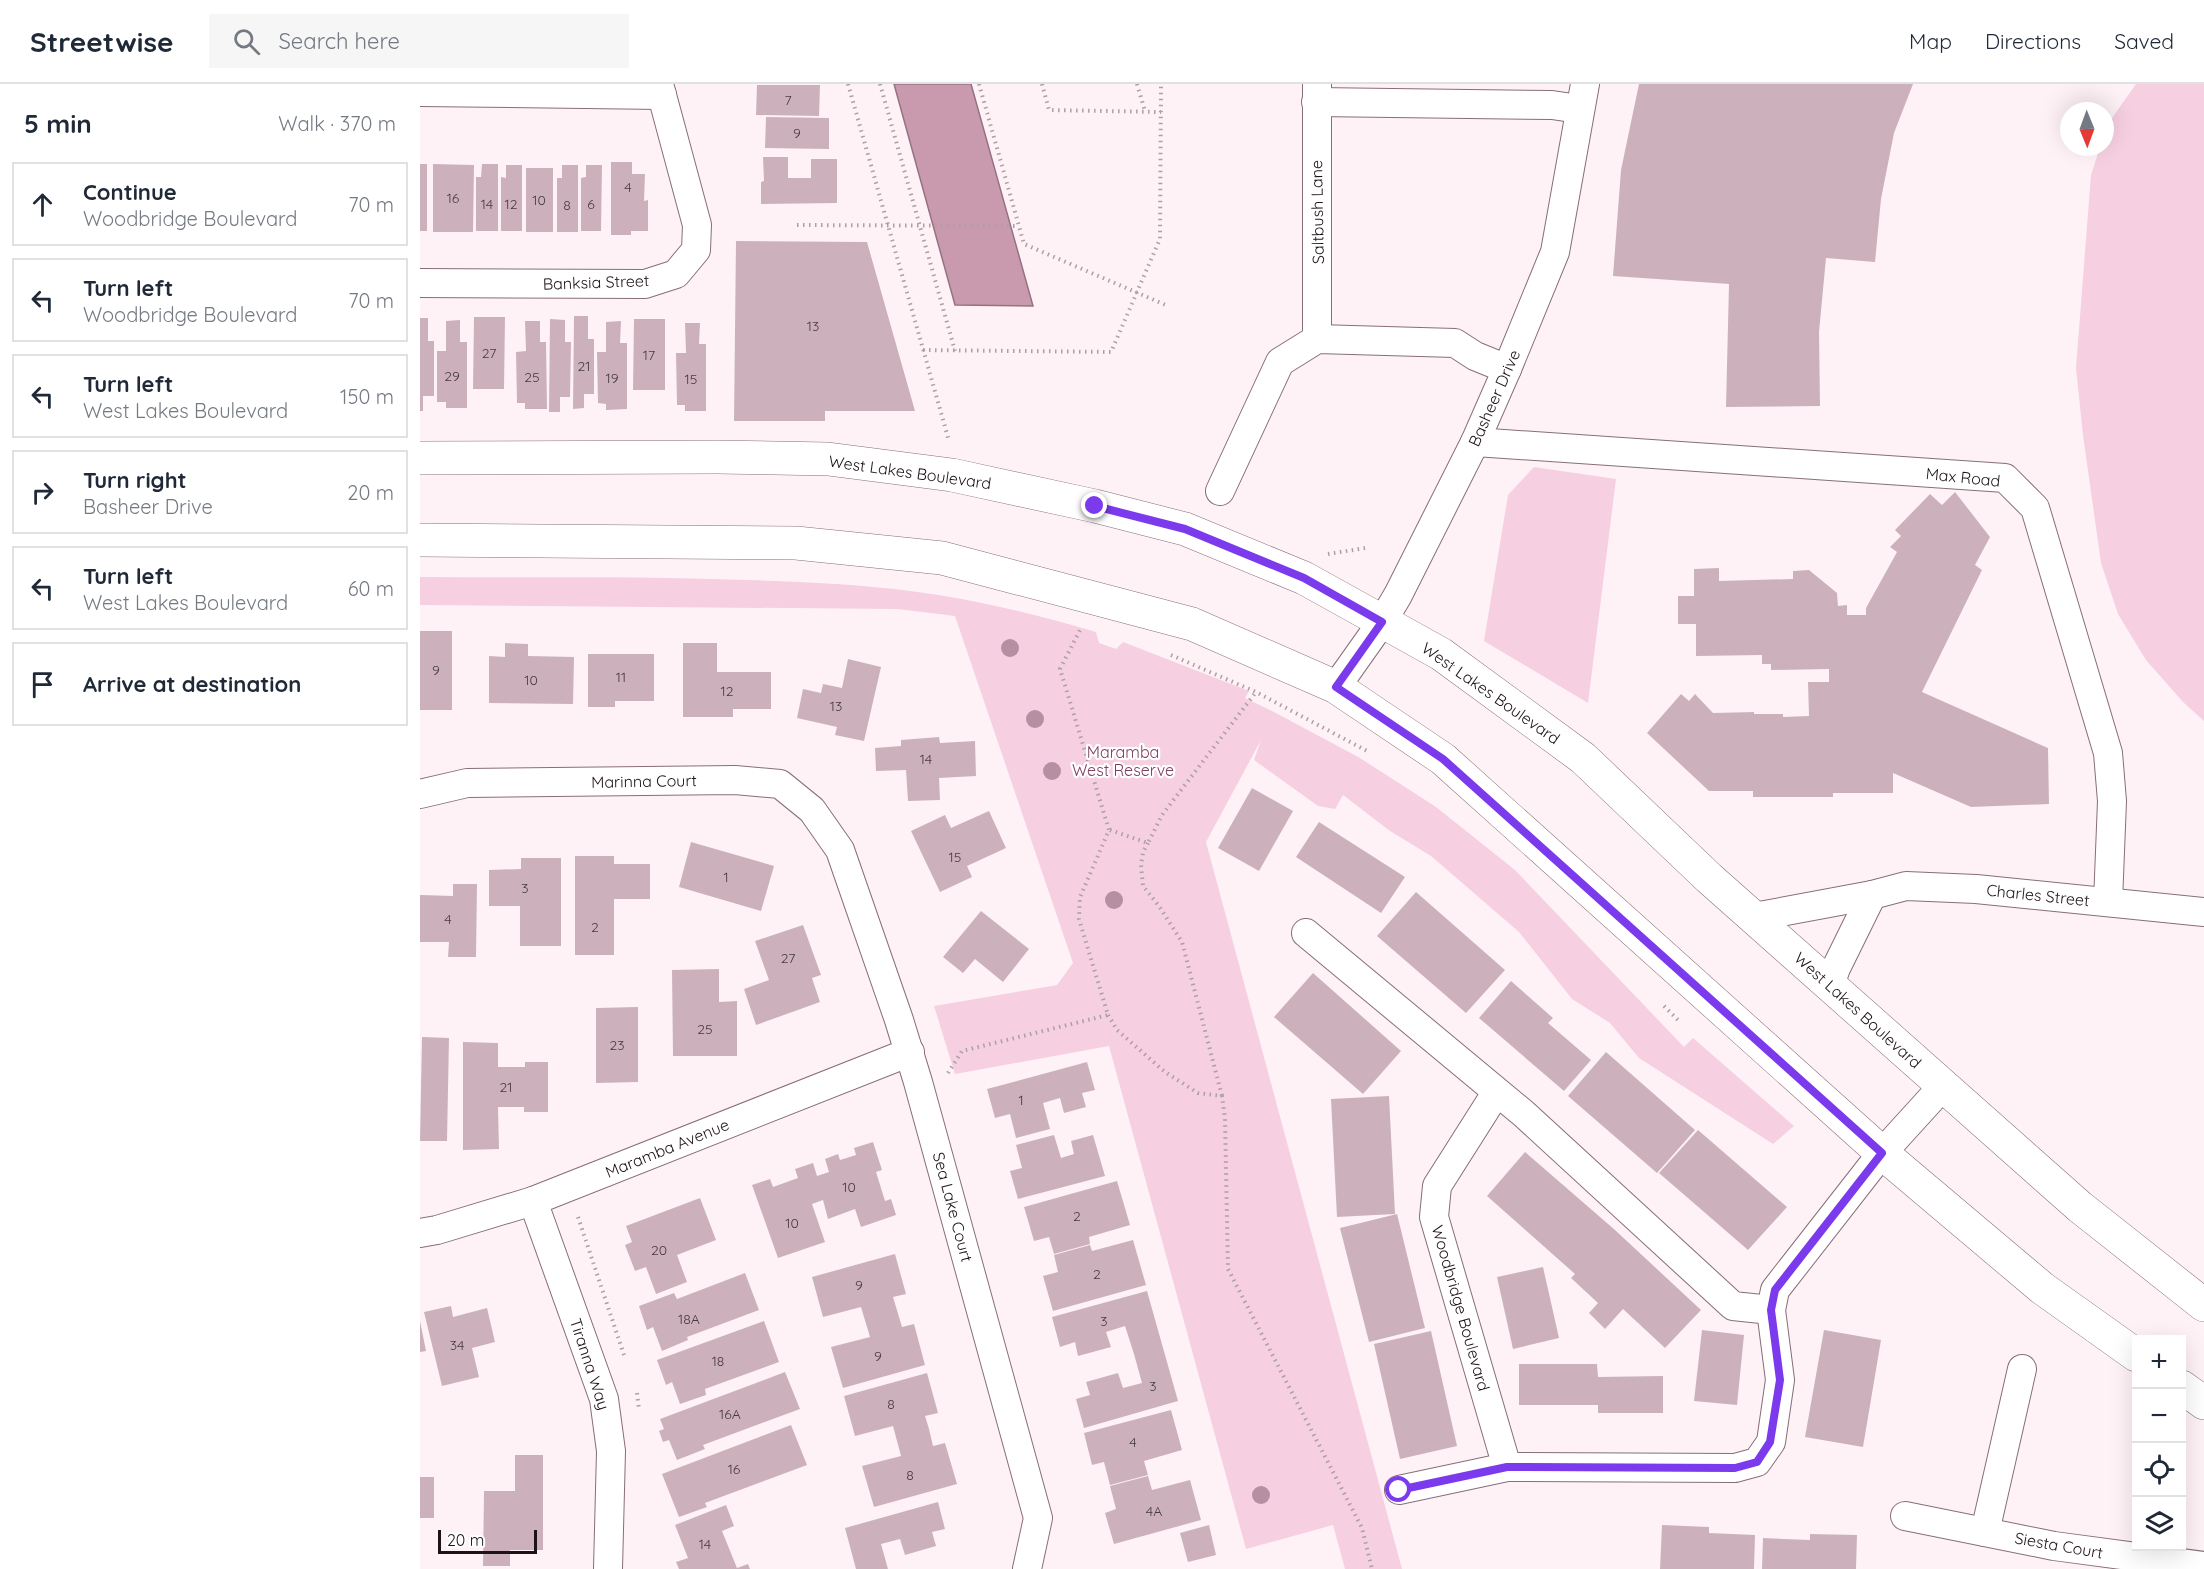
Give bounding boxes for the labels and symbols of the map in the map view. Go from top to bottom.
house number: 7 [784,91,792,109]
north arrow [2060,102,2114,156]
house number: 9 [793,124,801,142]
street label: Saltbush Lane [1306,160,1328,264]
house number: 4 [624,178,632,196]
house number: 16 [447,189,460,207]
house number: 10 [532,191,546,209]
house number: 14 [481,195,493,213]
house number: 12 [505,195,518,213]
house number: 6 [587,195,595,213]
house number: 8 [563,196,571,214]
street label: Banksia Street [542,270,650,294]
house number: 13 [807,317,819,335]
house number: 27 [482,344,496,362]
house number: 17 [643,346,655,364]
street label: Basheer Drive [1464,347,1524,449]
house number: 21 [578,357,590,375]
house number: 29 [444,367,460,385]
house number: 25 [524,368,540,386]
house number: 19 [606,369,619,387]
house number: 15 [685,370,697,388]
street label: West Lakes Boulevard [827,451,993,493]
street label: Max Road [1925,463,2001,491]
route end [1081,492,1107,518]
street label: West Lakes Boulevard [1418,638,1564,748]
house number: 9 [432,661,440,679]
house number: 11 [616,668,626,686]
house number: 10 [524,671,538,689]
house number: 12 [721,682,734,700]
house number: 13 [830,697,842,715]
park label: Maramba West Reserve [1072,742,1174,780]
house number: 14 [920,750,932,768]
street label: Marinna Court [591,770,697,792]
house number: 15 [949,848,961,866]
house number: 1 [723,868,729,886]
house number: 3 [521,879,529,897]
street label: Charles Street [1985,880,2091,910]
house number: 4 [444,910,452,928]
house number: 2 [591,918,599,936]
street label: West Lakes Boulevard [1790,948,1926,1072]
house number: 27 [781,949,795,967]
house number: 25 [697,1020,713,1038]
house number: 23 [609,1036,625,1054]
house number: 21 [500,1078,512,1096]
house number: 1 [1018,1091,1024,1109]
street label: Maramba Avenue [602,1114,732,1182]
street label: Sea Lake Court [929,1150,977,1264]
house number: 10 [842,1178,856,1196]
house number: 2 [1073,1207,1081,1225]
house number: 10 [785,1214,799,1232]
street label: Woodbridge Boulevard [1428,1223,1494,1393]
house number: 20 [651,1241,667,1259]
house number: 2 [1093,1265,1101,1283]
house number: 9 [855,1276,863,1294]
house number: 18A [678,1310,700,1328]
house number: 3 [1100,1312,1108,1330]
street label: Tiranna Way [566,1316,614,1412]
house number: 34 [450,1336,464,1354]
house number: 9 [874,1347,882,1365]
house number: 18 [712,1352,724,1370]
house number: 3 [1149,1377,1157,1395]
house number: 8 [887,1395,895,1413]
house number: 16A [719,1405,741,1423]
house number: 4 [1129,1433,1137,1451]
house number: 16 [728,1460,741,1478]
house number: 8 [906,1466,914,1484]
route start [1385,1476,1411,1502]
house number: 4A [1146,1502,1162,1520]
scale bar [438,1527,537,1554]
street label: Siesta Court [2013,1527,2105,1563]
house number: 14 [699,1535,711,1553]

